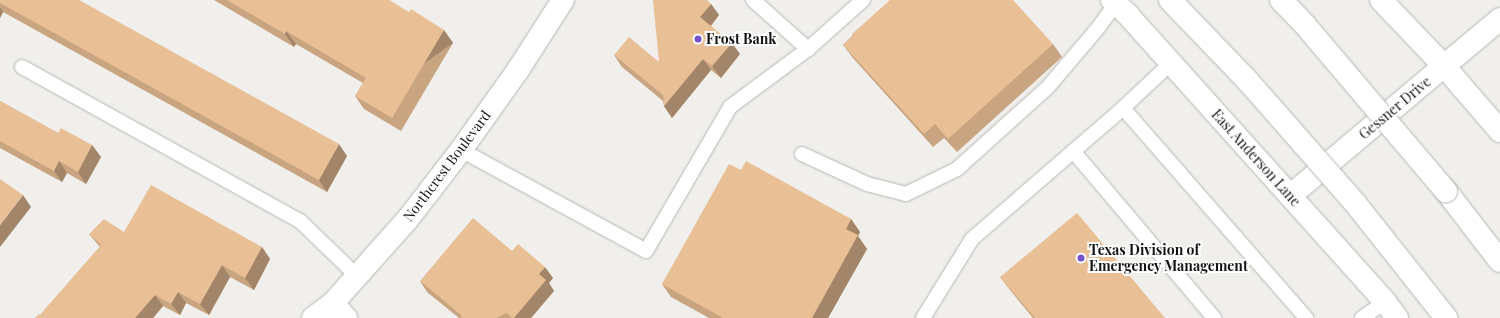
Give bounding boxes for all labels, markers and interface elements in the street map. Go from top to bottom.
place label: Frost Bank [706,31,777,47]
marker: Frost Bank [693,34,703,44]
street label: Gessner Drive [1356,73,1434,143]
street label: East Anderson Lane [1208,106,1304,210]
street label: Northcrest Boulevard [400,107,494,225]
place label: Texas Division of Emergency Management [1089,242,1248,274]
marker: Texas Division of Emergency Management [1076,253,1086,263]

